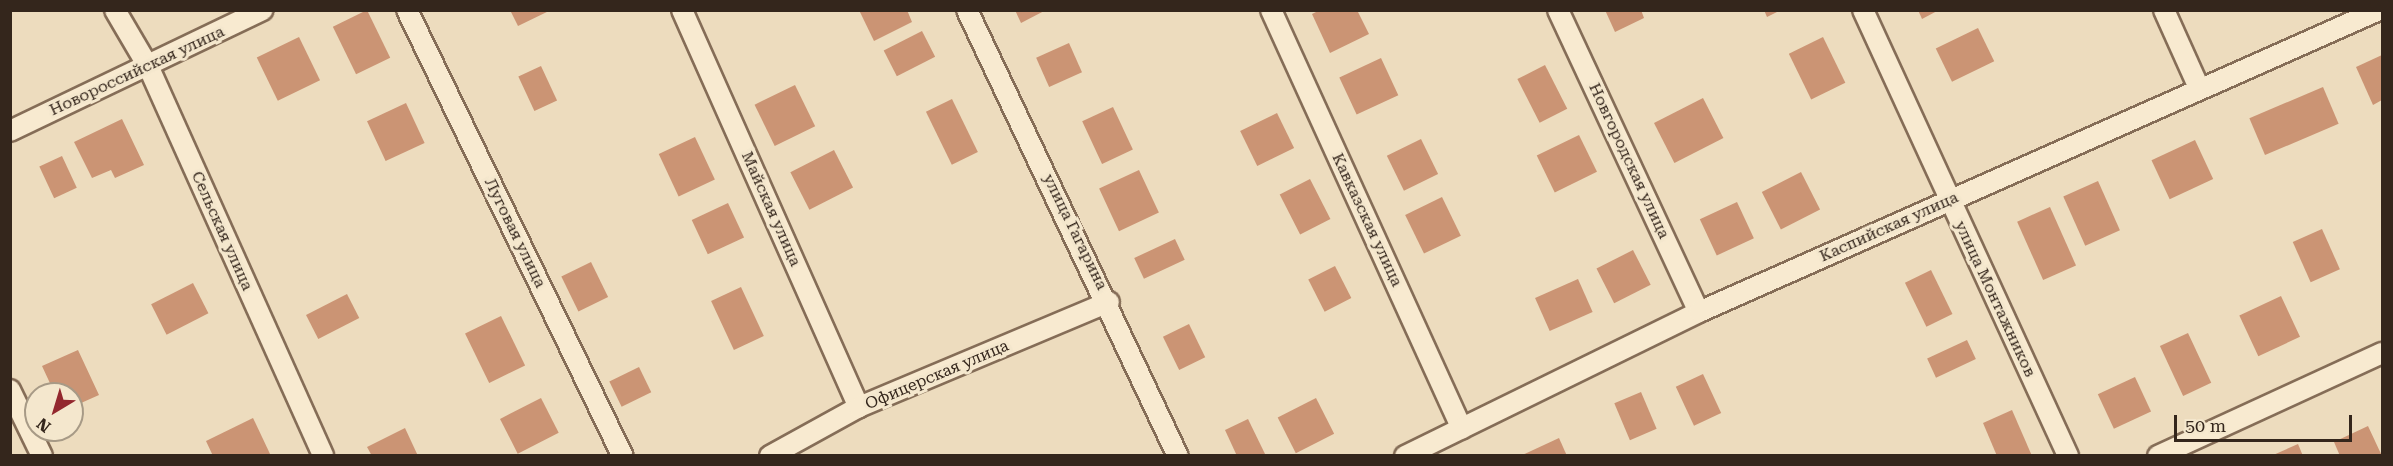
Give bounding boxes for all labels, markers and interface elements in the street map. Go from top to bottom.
street label: Новороссийская улица [47,22,227,120]
street label: Новгородская улица [1584,80,1674,242]
street label: Майская улица [737,149,805,269]
street label: Кавказская улица [1328,150,1406,290]
street label: Сельская улица [187,168,257,294]
street label: улица Гагарина [1039,171,1111,293]
street label: Луговая улица [480,175,550,291]
street label: Каспийская улица [1817,188,1961,266]
street label: улица Монтажников [1950,218,2040,380]
street label: Офицерская улица [862,336,1012,414]
north arrow [24,382,84,442]
scale bar [2177,403,2356,441]
text: N [33,414,55,436]
text: 50 m [2185,415,2226,436]

